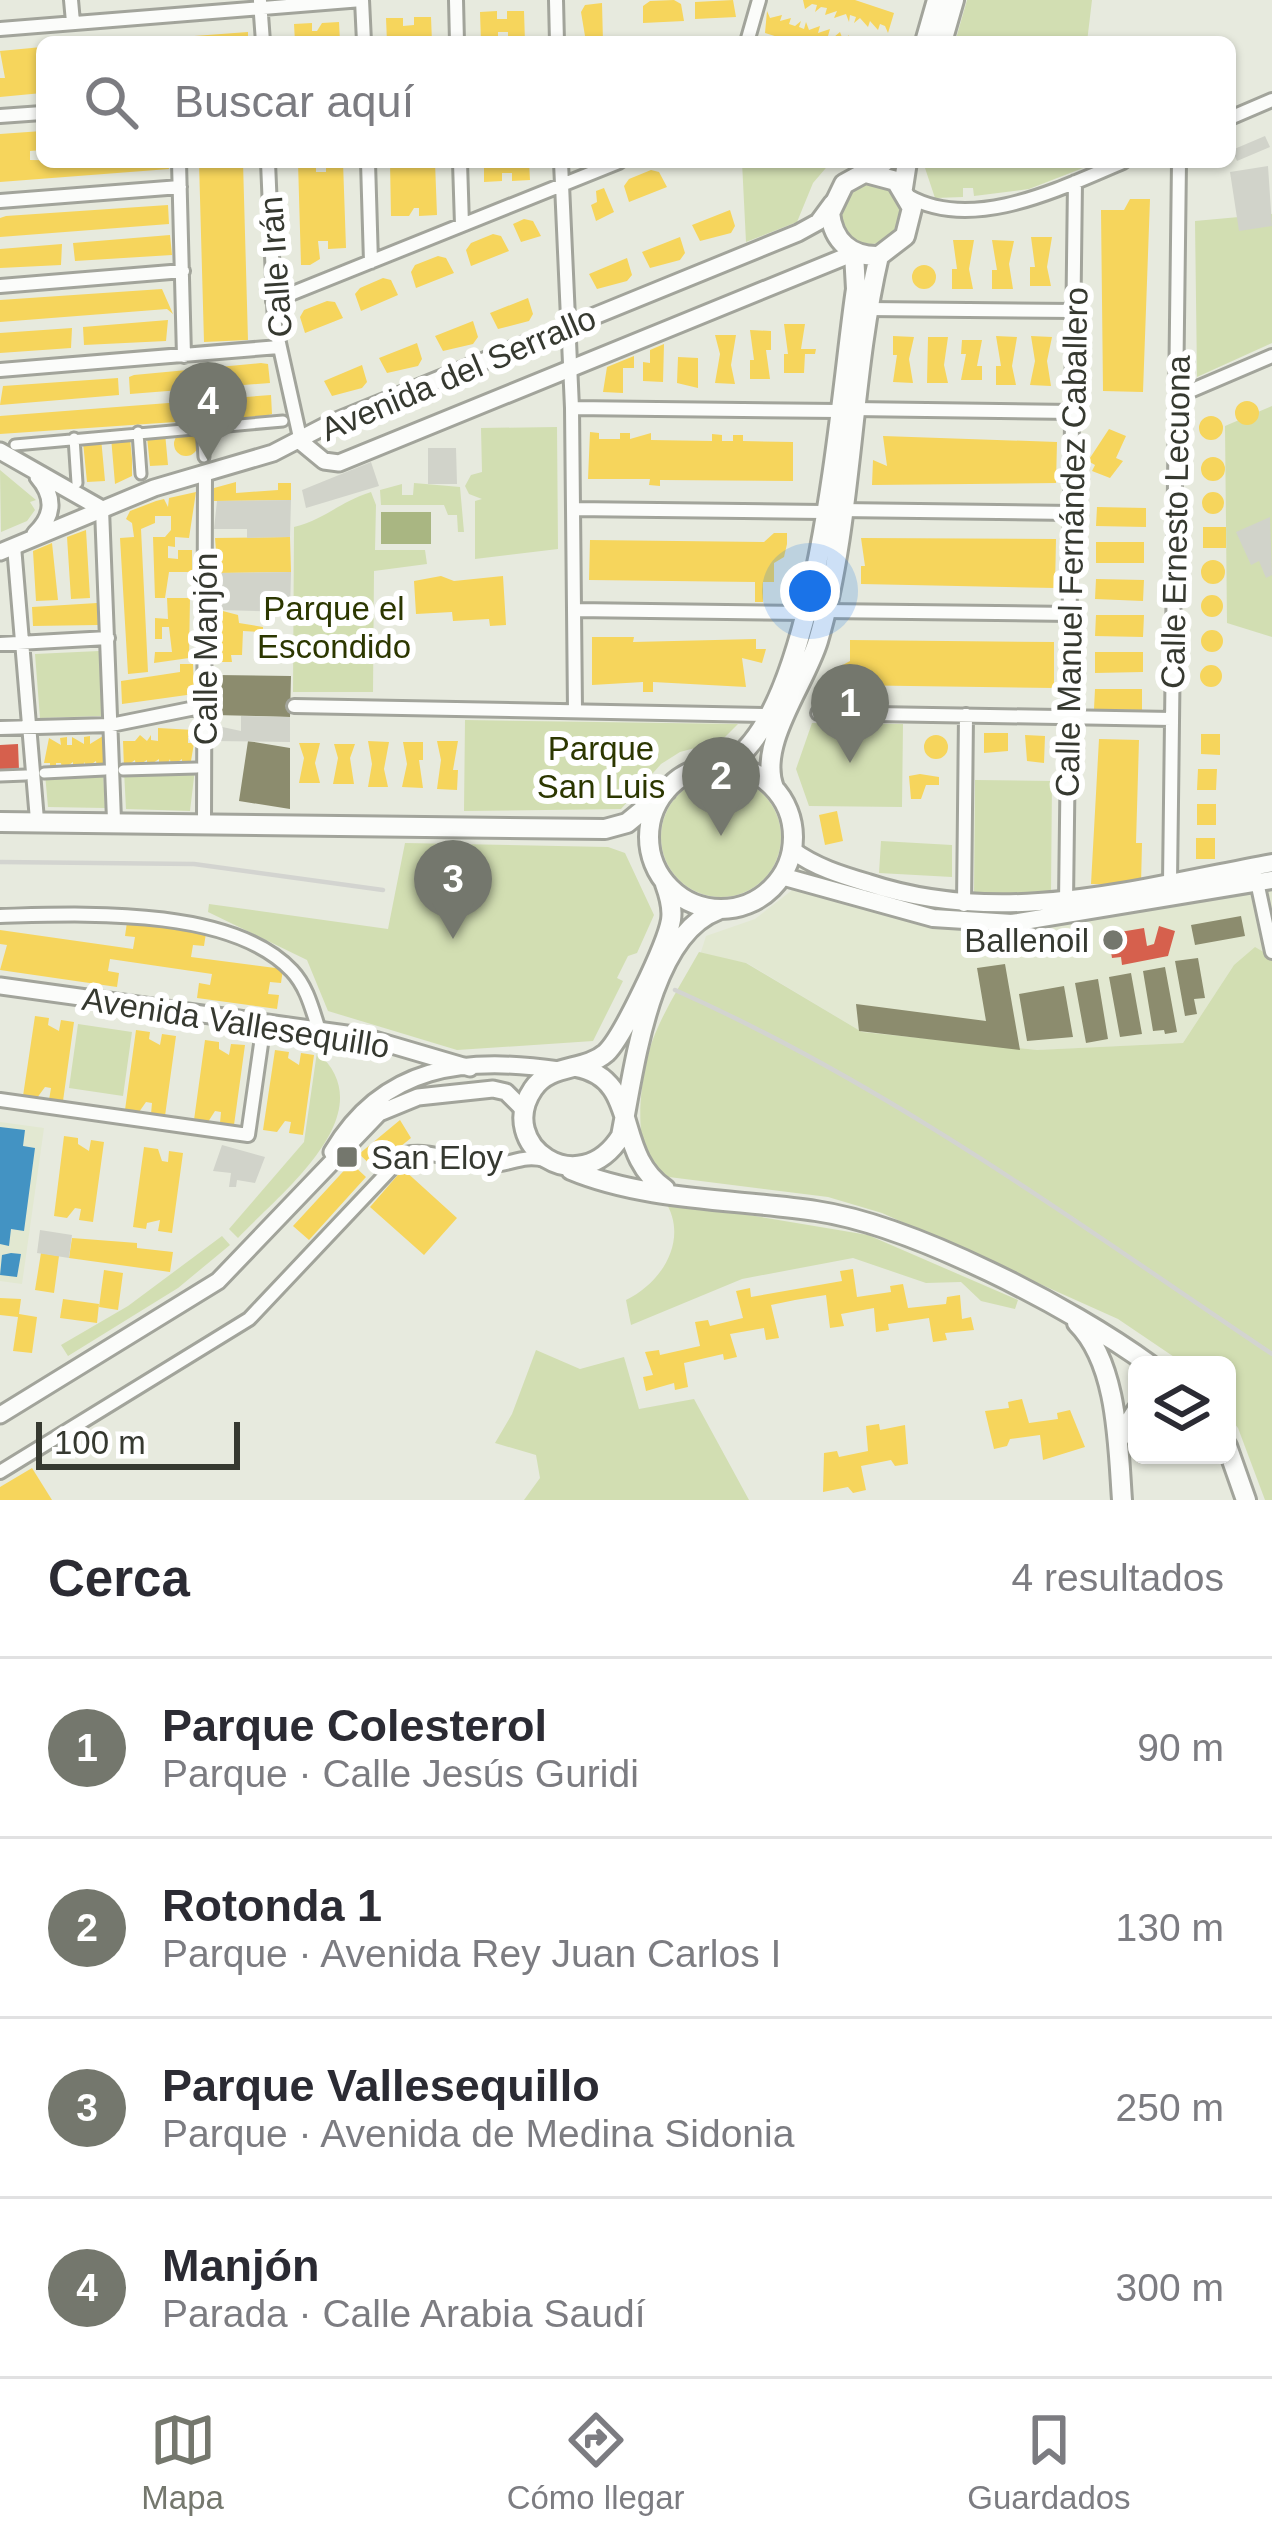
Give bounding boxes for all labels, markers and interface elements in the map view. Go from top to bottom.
search box [36,36,1236,168]
icon: search [78,69,144,135]
text: Buscar aquí [174,76,414,127]
street label: Calle Irán [252,195,299,339]
street label: Calle Manuel Fernández Caballero [1049,287,1094,797]
street label: Avenida del Serrallo [315,299,601,448]
street label: Calle Ernesto Lecuona [1154,354,1197,689]
pin: 4 [169,362,247,461]
street label: Calle Manjón [187,553,224,745]
your location [780,561,840,621]
park label: Parque el Escondido [257,590,411,665]
pin: 1 [811,664,889,763]
park label: Parque San Luis [537,730,665,805]
pin: 2 [682,737,760,836]
pin: 3 [414,840,492,939]
place label: Ballenoil [964,922,1089,959]
marker: Ballenoil [1100,927,1126,953]
street label: Avenida Vallesequillo [80,980,392,1065]
place label: San Eloy [371,1139,504,1176]
marker: San Eloy [334,1144,360,1170]
map controls [1128,1356,1236,1464]
button: layers [1128,1356,1236,1464]
scale bar [36,1416,240,1469]
text: 100 m [54,1424,146,1461]
text: Cerca [48,1550,190,1607]
text: 4 resultados [1012,1556,1224,1599]
text: Parque Colesterol [162,1700,547,1751]
text: 1 [76,1726,98,1769]
text: 90 m [1137,1726,1224,1769]
text: Parque · Calle Jesús Guridi [162,1752,639,1795]
text: Rotonda 1 [162,1880,382,1931]
text: 2 [76,1906,98,1949]
text: 130 m [1116,1906,1224,1949]
text: Parque · Avenida Rey Juan Carlos I [162,1932,781,1975]
text: Parque Vallesequillo [162,2060,600,2111]
text: 3 [76,2086,98,2129]
text: 250 m [1116,2086,1224,2129]
text: Parque · Avenida de Medina Sidonia [162,2112,794,2155]
text: Manjón [162,2240,319,2291]
text: 4 [76,2266,98,2309]
text: 300 m [1116,2266,1224,2309]
text: Parada · Calle Arabia Saudí [162,2292,645,2335]
tab: Mapa [141,2407,224,2517]
tab: Cómo llegar [507,2407,685,2517]
tab: Guardados [967,2407,1131,2517]

